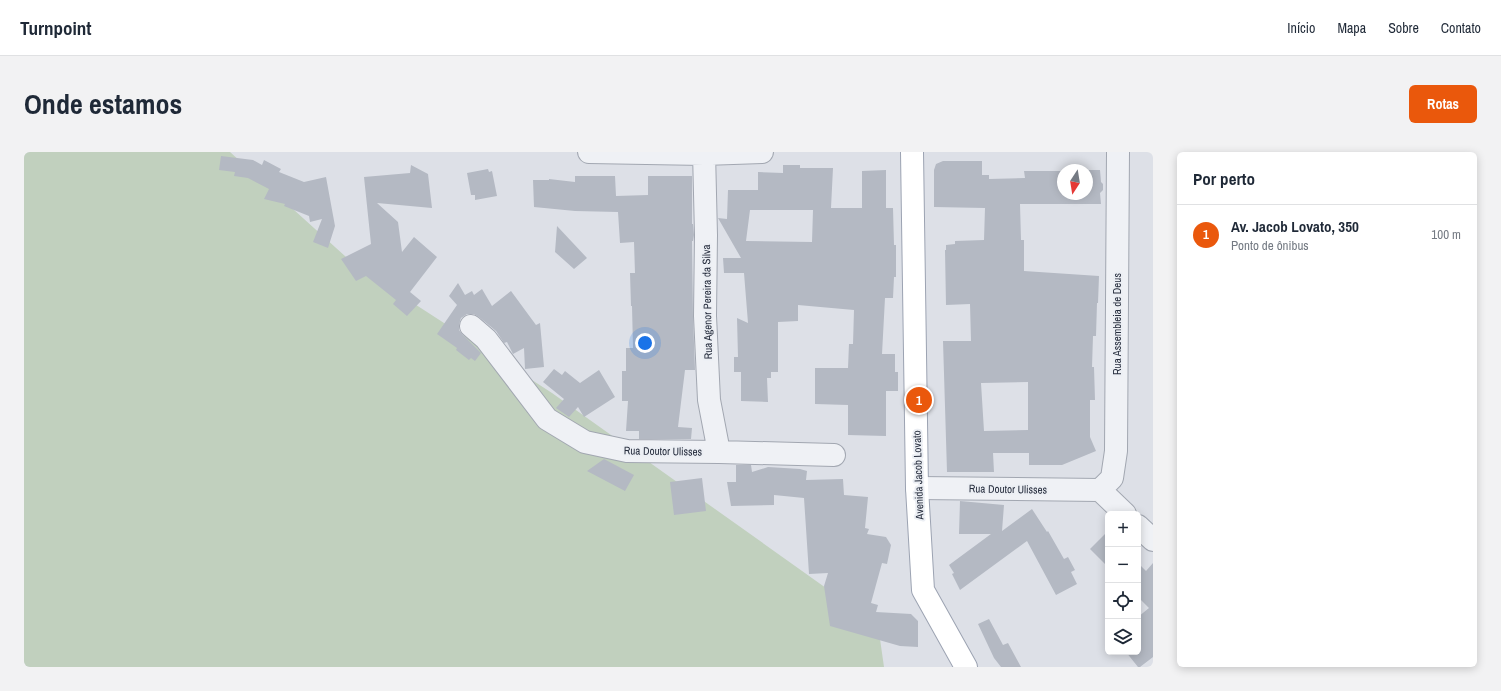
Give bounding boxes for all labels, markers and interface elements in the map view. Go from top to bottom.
text: Turnpoint [20,15,92,41]
text: Início [1287,19,1315,37]
text: Mapa [1337,19,1366,37]
text: Sobre [1388,19,1419,37]
text: Contato [1441,19,1481,37]
text: Onde estamos [24,85,182,123]
button: Rotas [1409,85,1477,123]
north arrow [1057,164,1093,200]
text: Por perto [1193,167,1255,190]
text: Av. Jacob Lovato, 350 [1231,216,1359,237]
text: 1 [1203,226,1209,243]
text: 100 m [1431,226,1461,243]
text: Ponto de ônibus [1231,237,1309,254]
street label: Rua Agenor Pereira da Silva [699,244,715,360]
street label: Rua Assembleia de Deus [1110,273,1124,375]
your location [635,333,655,353]
pin: 1 [906,385,932,415]
street label: Avenida Jacob Lovato [909,430,927,521]
street label: Rua Doutor Ulisses [624,443,703,459]
street label: Rua Doutor Ulisses [969,481,1048,497]
map controls [1105,511,1141,655]
button: + [1105,511,1141,547]
button: − [1105,547,1141,583]
button: locate [1105,583,1141,619]
button: layers [1105,619,1141,655]

